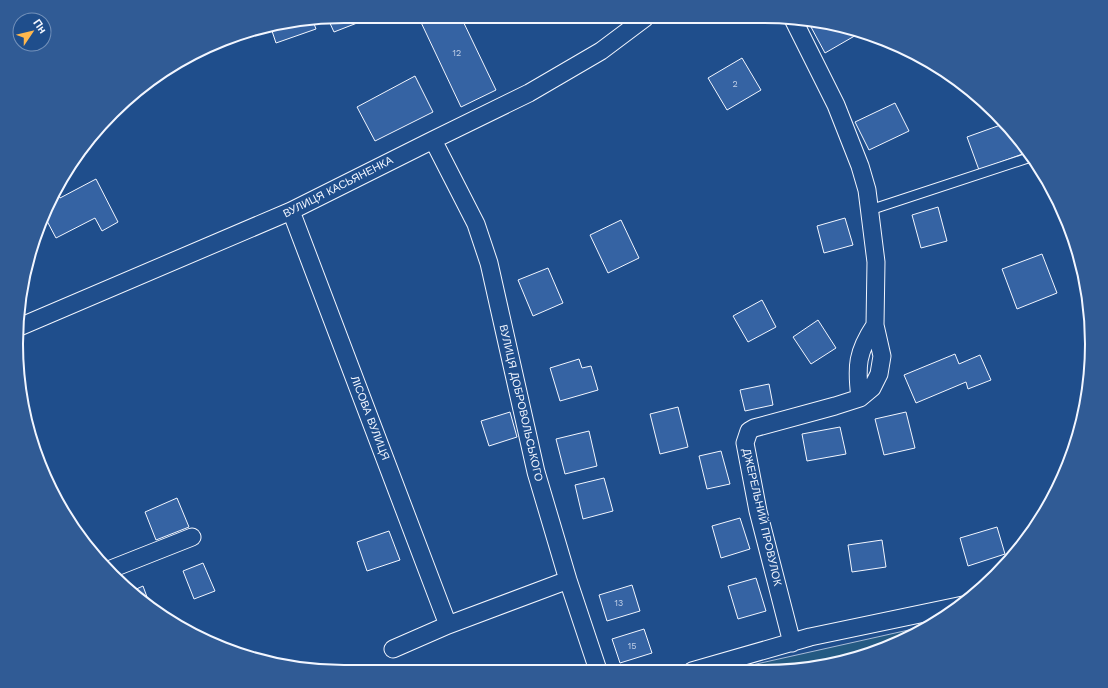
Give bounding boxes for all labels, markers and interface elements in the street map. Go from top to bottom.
north arrow [12,12,52,52]
text: Пн [30,17,49,36]
house number: 12 [453,48,461,58]
house number: 2 [732,79,738,89]
street label: ВУЛИЦЯ КАСЬЯНЕНКА [281,153,396,220]
street label: ВУЛИЦЯ ДОБРОВОЛЬСЬКОГО [497,323,546,483]
street label: ЛІСОВА ВУЛИЦЯ [348,374,392,462]
street label: ДЖЕРЕЛЬНИЙ ПРОВУЛОК [740,447,784,588]
house number: 13 [615,598,623,608]
house number: 15 [628,641,636,651]

